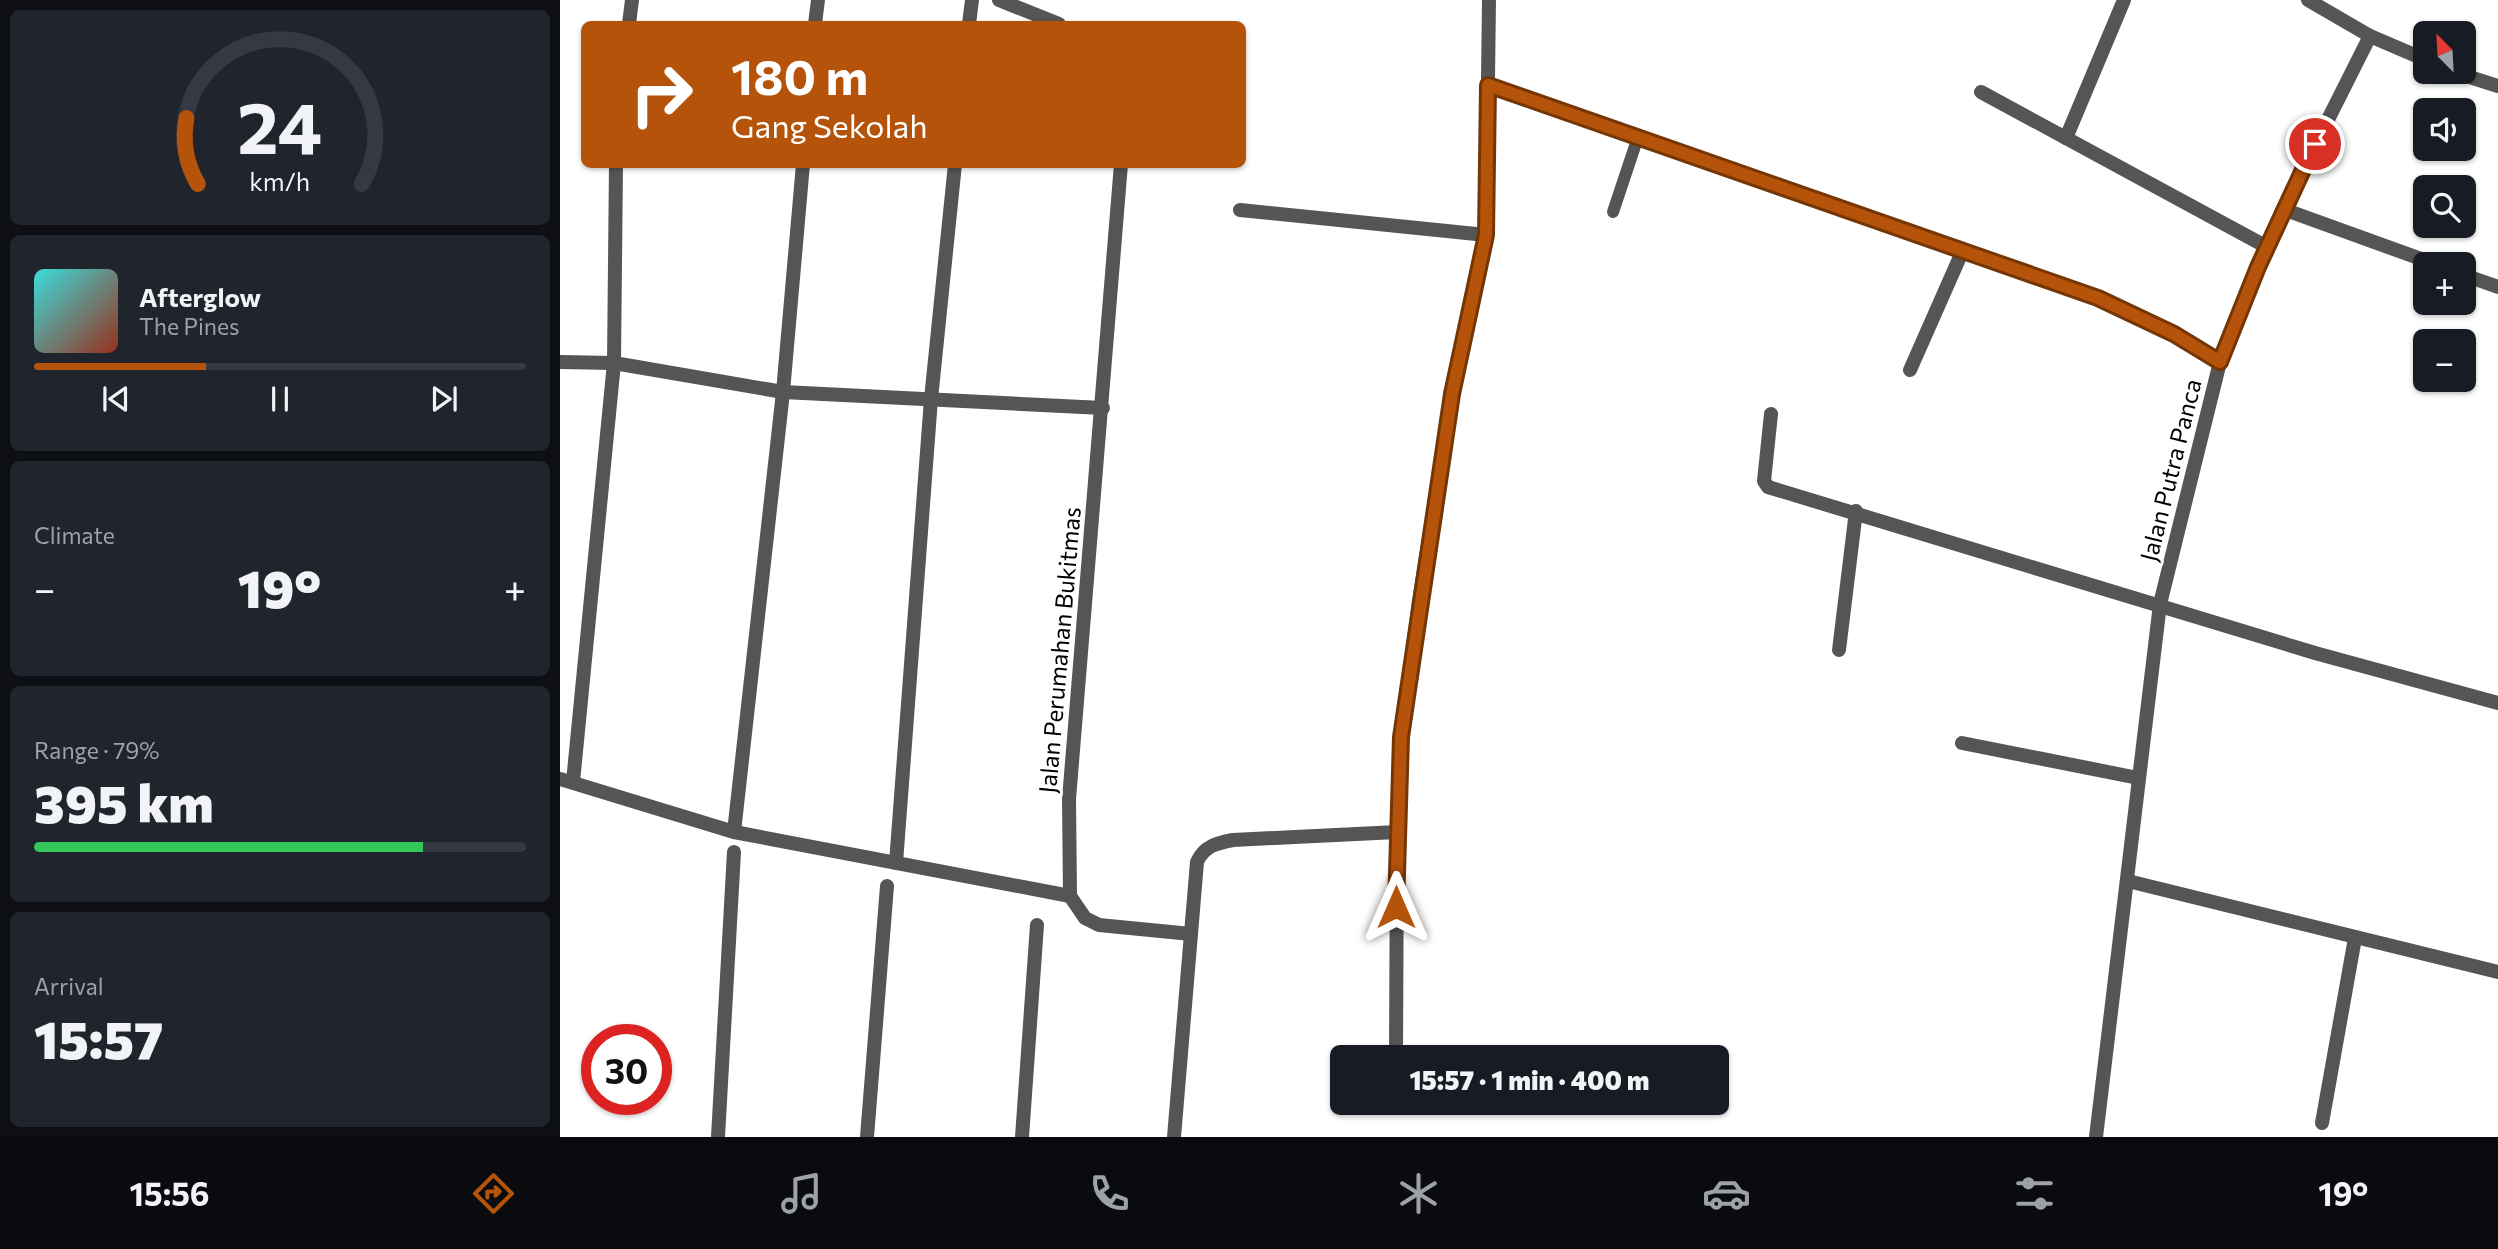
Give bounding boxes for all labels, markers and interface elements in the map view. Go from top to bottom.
north arrow [2413,21,2476,84]
map controls [2413,21,2476,392]
text: 180 m [731,45,868,105]
icon: right [616,49,707,140]
text: 24 [237,80,323,169]
button: sound [2413,98,2476,161]
text: Gang Sekolah [731,105,928,145]
pin [2285,114,2345,174]
icon: arrive [2296,125,2334,163]
text: km/h [250,166,310,196]
button: search [2413,175,2476,238]
button: + [2413,252,2476,315]
text: Afterglow [139,281,261,312]
text: The Pines [139,312,240,340]
button: − [2413,329,2476,392]
street label: Jalan Putra Panca [2133,376,2207,564]
icon: previous [97,380,135,418]
icon: pause [261,380,299,418]
icon: next [425,380,463,418]
street label: Jalan Perumahan Bukitmas [1032,506,1086,794]
text: Climate [34,521,115,549]
text: 19° [238,555,321,619]
text: − [34,564,56,611]
text: + [504,564,526,611]
text: Range · 79% [34,736,159,764]
text: 395 km [34,770,214,834]
position arrow [1359,870,1433,944]
text: Arrival [34,972,104,1000]
text: 15:57 [34,1006,163,1070]
speed limit sign: 30 [581,1024,672,1115]
text: 15:57 · 1 min · 400 m [1409,1064,1650,1095]
icon: directions [469,1169,518,1218]
icon: music [777,1169,826,1218]
icon: phone [1085,1169,1134,1218]
icon: climate [1394,1169,1443,1218]
icon: car [1702,1169,1751,1218]
icon: filters [2010,1169,2059,1218]
text: 15:56 [130,1173,210,1213]
text: 19° [2318,1173,2368,1213]

